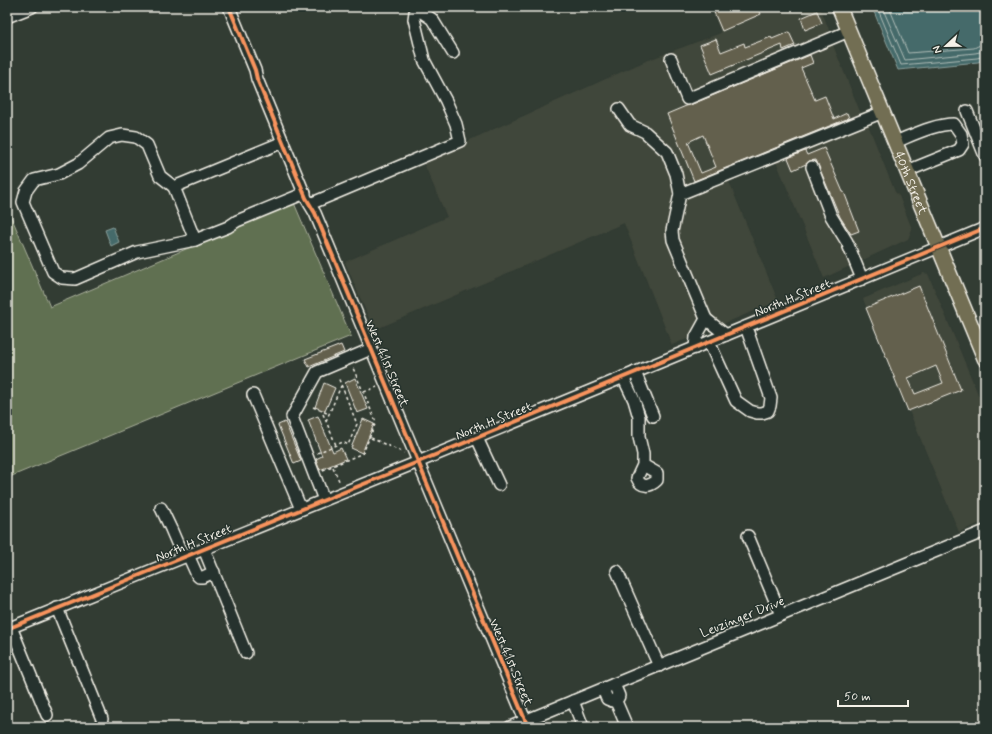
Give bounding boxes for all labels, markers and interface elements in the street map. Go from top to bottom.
north arrow [926,26,966,66]
text: N [930,43,946,55]
street label: 40th Street [890,149,931,217]
street label: North H Street [752,275,833,321]
street label: West 41st Street [361,317,413,410]
street label: North H Street [453,398,534,444]
street label: North H Street [153,520,234,566]
street label: Leuzinger Drive [698,593,787,642]
street label: West 41st Street [485,616,537,709]
scale bar [838,682,908,708]
text: 50 m [844,689,871,705]

